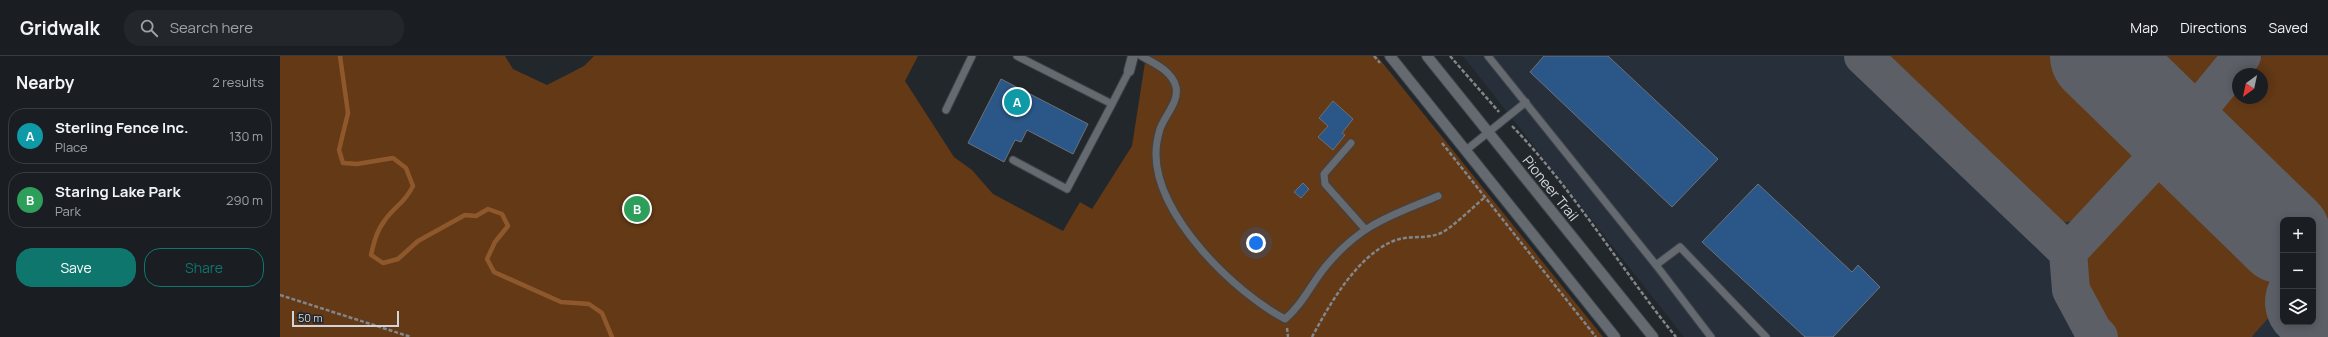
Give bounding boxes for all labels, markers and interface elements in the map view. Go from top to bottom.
search box [124,10,404,46]
text: Gridwalk [20,15,100,41]
icon: search [138,17,160,39]
text: Search here [170,17,253,38]
text: Map [2130,18,2158,37]
text: Directions [2180,18,2247,37]
text: Saved [2269,18,2308,37]
north arrow [2232,68,2268,104]
text: Nearby [16,71,74,94]
text: 2 results [212,73,264,91]
pin: A [1004,87,1030,117]
text: Sterling Fence Inc. [55,117,188,138]
text: A [26,127,34,145]
text: 130 m [229,127,263,145]
text: Place [55,138,88,156]
street label: Pioneer Trail [1519,151,1583,225]
text: Staring Lake Park [55,181,180,202]
text: B [26,191,34,209]
text: 290 m [226,191,263,209]
pin: B [624,194,650,224]
text: Park [55,202,81,220]
map controls [2280,217,2316,325]
button: + [2280,217,2316,253]
your location [1246,233,1266,253]
button: Save [16,248,136,287]
button: Share [144,248,264,287]
button: − [2280,253,2316,289]
button: layers [2280,289,2316,325]
scale bar [292,309,399,328]
text: 50 m [298,310,323,325]

